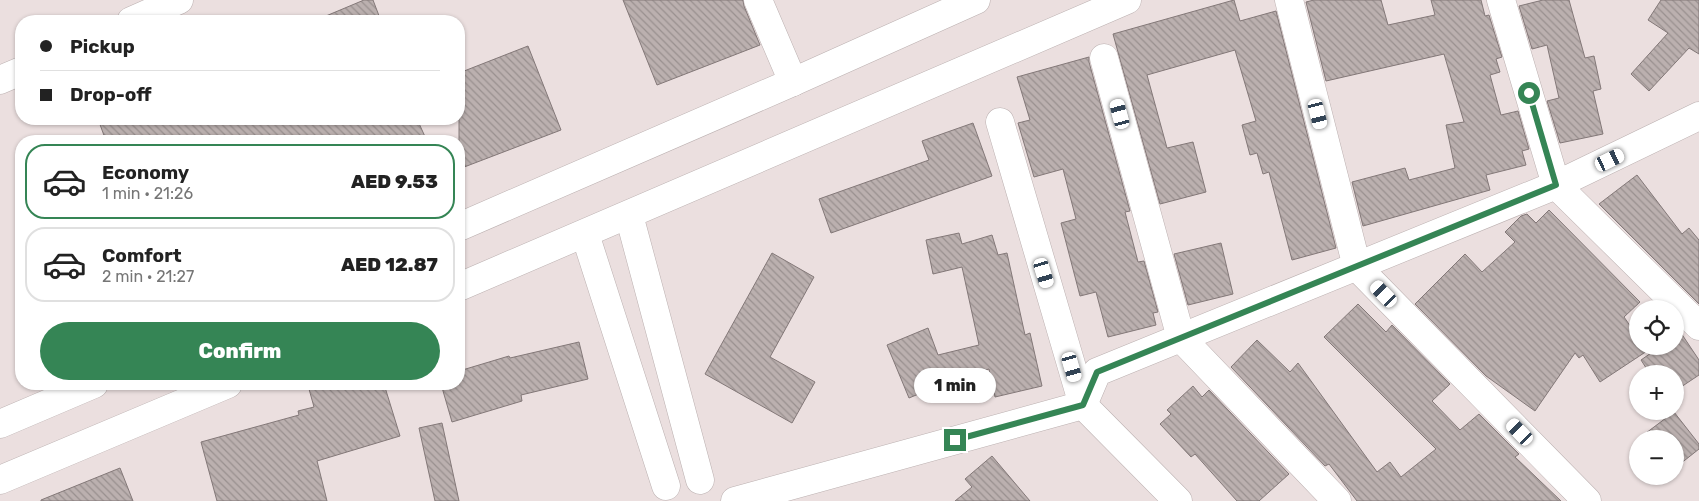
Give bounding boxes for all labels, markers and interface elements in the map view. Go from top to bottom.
text: Pickup [70,35,135,58]
route start [1518,82,1540,104]
text: Drop-off [70,83,152,106]
car [1108,98,1131,130]
car [1307,98,1328,130]
car [1593,147,1626,173]
icon: car [42,159,87,204]
text: Economy [102,161,189,184]
text: AED 9.53 [351,170,438,193]
text: 1 min · 21:26 [102,184,193,203]
icon: car [42,242,87,287]
text: Comfort [102,244,182,267]
text: AED 12.87 [341,253,438,276]
car [1032,256,1055,290]
text: 2 min · 21:27 [102,267,194,286]
car [1368,278,1399,310]
map controls [1629,300,1684,485]
button: locate [1629,300,1684,355]
button: Confirm [40,322,440,380]
car [1060,351,1083,383]
button: + [1629,365,1684,420]
callout: 1 min [914,368,996,402]
text: 1 min [934,376,976,395]
car [1504,416,1535,448]
route end [944,429,966,451]
button: − [1629,430,1684,485]

